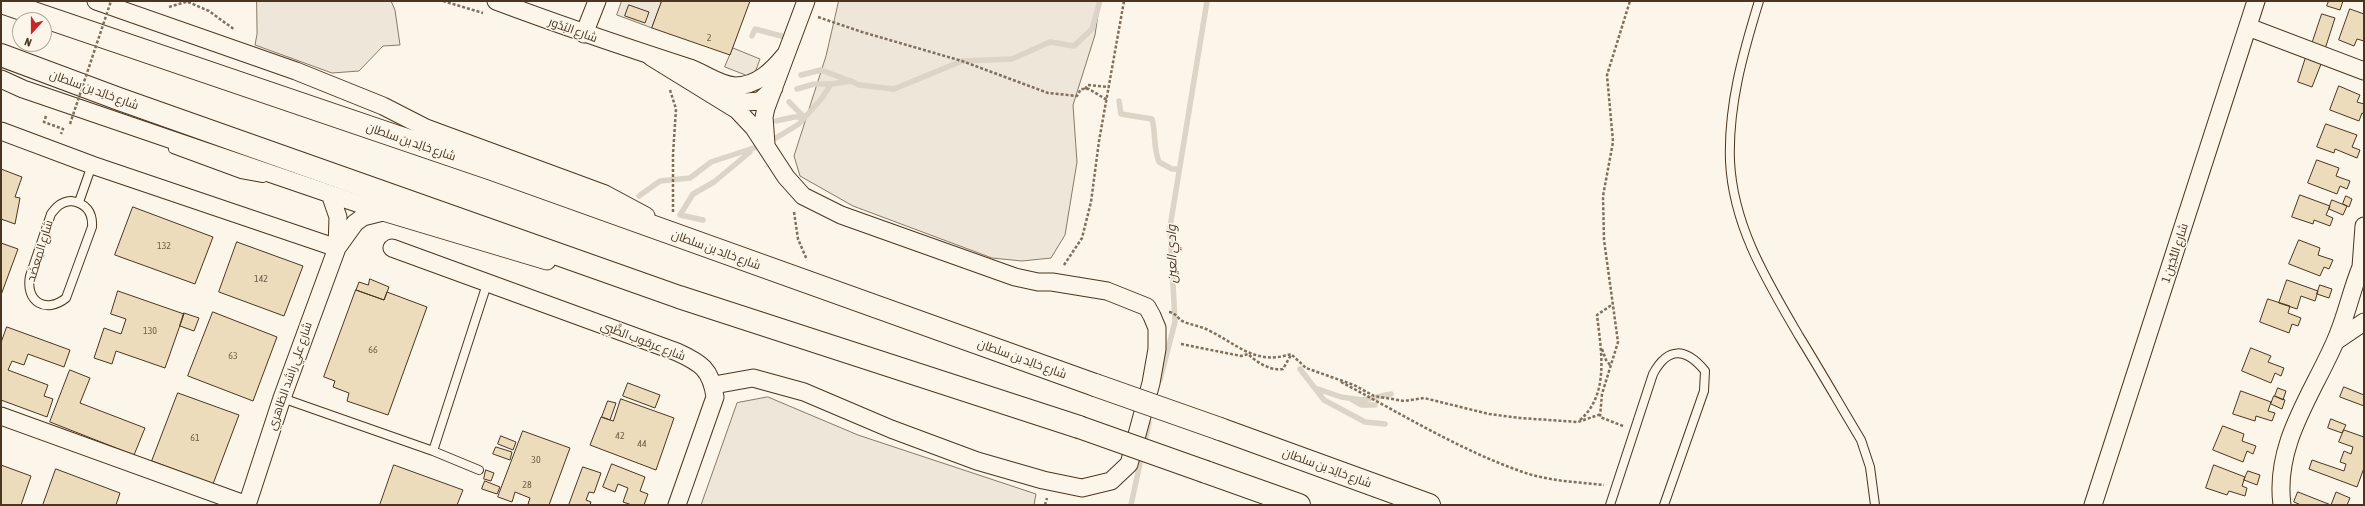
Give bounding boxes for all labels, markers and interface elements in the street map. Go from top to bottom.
north arrow [12,12,52,52]
street label: شارع البُدُور [547,15,599,45]
house number: 2 [707,32,711,44]
text: N [23,36,33,49]
street label: شارع خالِد بن سلطان [47,67,141,113]
street label: شارع خالِد بن سلطان [364,120,458,164]
street label: شارع المِعضَد [24,218,56,284]
street label: شارع اللُّجَين 1 [2159,222,2191,284]
water label: وادي العين [1164,225,1180,283]
street label: شارع خالِد بن سلطان [669,227,763,273]
house number: 132 [157,240,171,252]
house number: 142 [254,273,268,285]
street label: شارع عرقوب الظَّبِي [599,318,687,364]
street label: شارع علي راشد الظاهري [265,320,315,432]
house number: 130 [143,325,157,337]
street label: شارع خالِد بن سلطان [975,336,1069,382]
house number: 66 [368,344,378,356]
house number: 63 [228,350,238,362]
house number: 42 [615,430,625,442]
house number: 61 [190,432,200,444]
house number: 44 [637,438,647,450]
street label: شارع خالِد بن سلطان [1280,445,1374,491]
house number: 30 [531,454,541,466]
house number: 28 [522,479,532,491]

